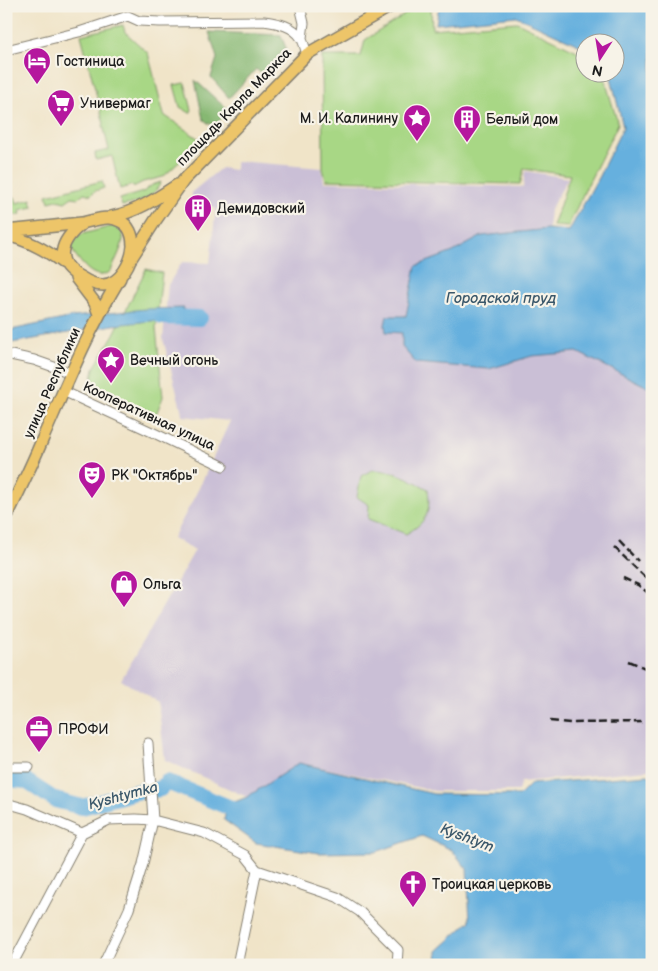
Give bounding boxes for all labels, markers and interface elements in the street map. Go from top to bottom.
north arrow [576,32,626,82]
street label: площадь Карла Маркса [173,44,295,170]
hotel icon: Гостиница [22,46,52,85]
place label: Гостиница [56,53,125,70]
text: N [590,61,604,80]
supermarket icon: Универмаг [46,88,76,127]
place label: Универмаг [80,95,151,112]
place icon: М. И. Калинину [402,103,432,142]
building icon: Белый дом [452,104,482,143]
place label: М. И. Калинину [300,110,399,127]
place label: Белый дом [486,111,558,128]
building icon: Демидовский [183,193,213,232]
place label: Демидовский [217,200,305,217]
water label: Городской пруд [446,289,556,308]
street label: улица Республики [20,325,84,441]
place icon: Вечный огонь [96,345,126,384]
place label: Вечный огонь [130,352,218,369]
street label: Кооперативная улица [80,378,218,454]
theatre icon: РК "Октябрь" [77,460,107,499]
place label: РК "Октябрь" [111,467,197,484]
shop icon: Ольга [109,569,139,608]
place label: Ольга [143,576,182,593]
office icon: ПРОФИ [24,714,54,753]
place label: ПРОФИ [58,721,109,738]
water label: Kyshtymka [86,778,160,814]
water label: Kyshtym [438,819,496,857]
church icon: Троицкая церковь [398,869,428,908]
place label: Троицкая церковь [432,876,551,893]

